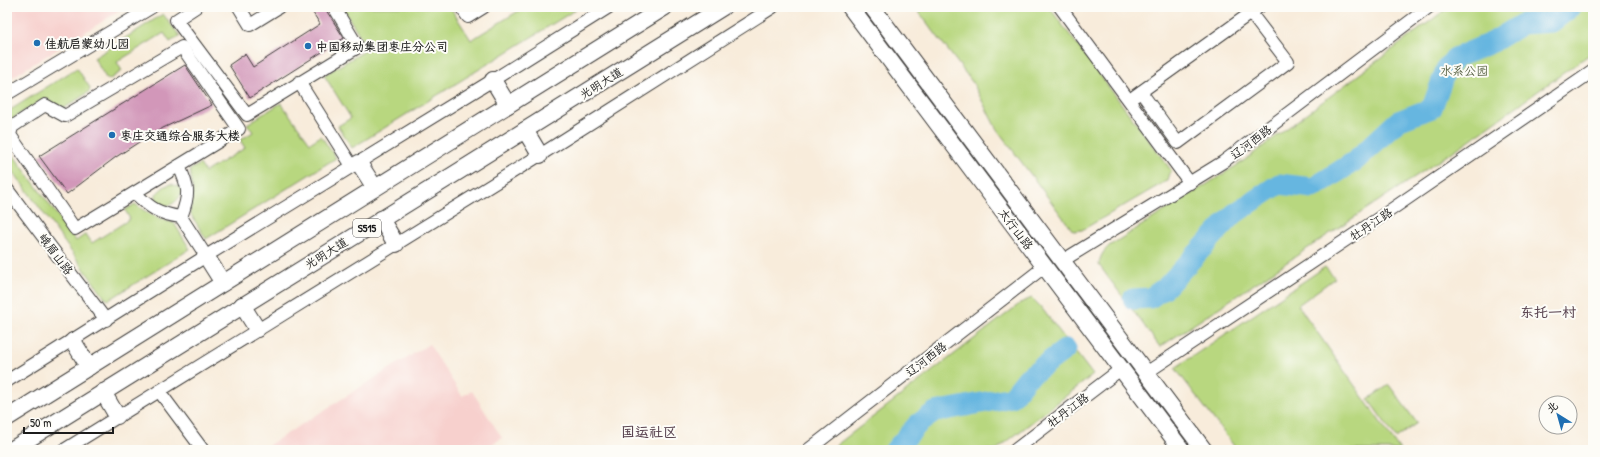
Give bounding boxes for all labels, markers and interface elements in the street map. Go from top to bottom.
place label: 佳航启蒙幼儿园 [45,35,129,52]
marker: 佳航启蒙幼儿园 [32,38,42,48]
place label: 中国移动集团枣庄分公司 [316,38,448,55]
marker: 中国移动集团枣庄分公司 [303,41,313,51]
park label: 水系公园 [1440,62,1488,79]
street label: 光明大道 [576,63,626,103]
street label: 辽河西路 [1227,121,1275,163]
place label: 枣庄交通综合服务大楼 [120,127,240,144]
marker: 枣庄交通综合服务大楼 [107,130,117,140]
street label: 牡丹江路 [1346,204,1396,244]
street label: 太行山路 [995,205,1037,253]
road number: S515 [353,219,381,237]
street label: 峨眉山路 [35,230,77,278]
street label: 光明大道 [301,233,351,273]
district label: 东托一村 [1520,302,1576,321]
street label: 辽河西路 [902,338,950,380]
street label: 牡丹江路 [1044,389,1092,431]
north arrow [1538,395,1578,435]
text: 北 [1543,398,1561,416]
scale bar [24,409,113,435]
text: 50 m [30,414,51,431]
district label: 国运社区 [621,422,677,441]

